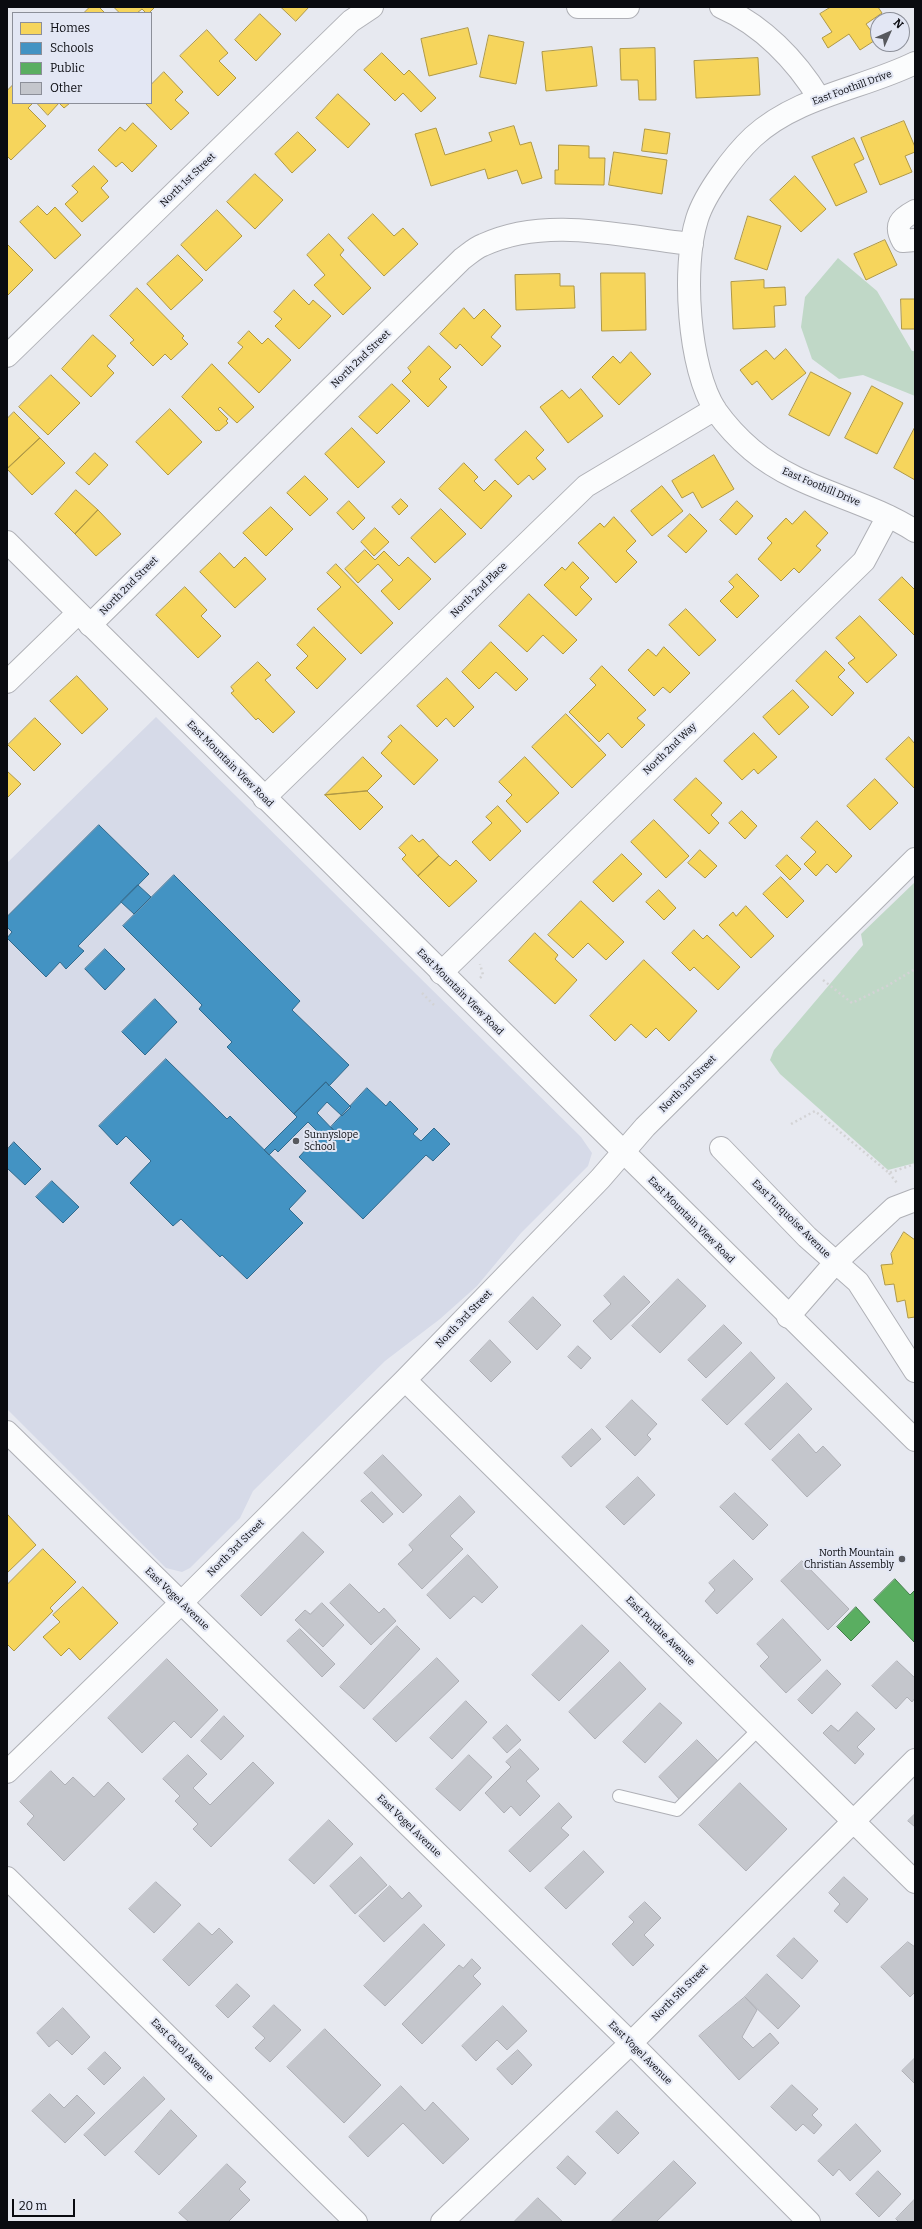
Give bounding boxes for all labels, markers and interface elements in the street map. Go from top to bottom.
legend [12,12,152,104]
north arrow [870,12,910,52]
text: N [891,16,906,31]
text: Homes [50,21,90,35]
text: Schools [50,41,93,55]
text: Public [50,61,85,75]
street label: East Foothill Drive [811,68,893,108]
text: Other [50,81,82,95]
street label: North 1st Street [158,151,218,209]
street label: North 2nd Street [329,328,393,390]
street label: East Foothill Drive [780,465,862,509]
street label: North 2nd Street [97,554,161,618]
street label: North 2nd Place [448,560,510,620]
street label: East Mountain View Road [184,718,276,810]
street label: North 2nd Way [641,721,699,777]
street label: East Mountain View Road [414,946,506,1038]
street label: North 3rd Street [657,1053,719,1115]
place label: Sunnyslope School [304,1129,358,1152]
marker: Sunnyslope School [291,1136,301,1146]
street label: East Mountain View Road [645,1174,737,1266]
street label: East Turquoise Avenue [749,1177,833,1261]
street label: North 3rd Street [433,1288,495,1350]
street label: North 3rd Street [205,1517,267,1579]
place label: North Mountain Christian Assembly [804,1547,894,1570]
marker: North Mountain Christian Assembly [897,1554,907,1564]
street label: East Vogel Avenue [142,1565,212,1633]
street label: East Purdue Avenue [623,1594,697,1668]
street label: East Vogel Avenue [374,1792,444,1860]
street label: North 5th Street [649,1962,711,2024]
street label: East Carol Avenue [148,2016,216,2084]
street label: East Vogel Avenue [606,2019,674,2087]
scale bar [14,2191,77,2217]
text: 20 m [19,2199,47,2213]

